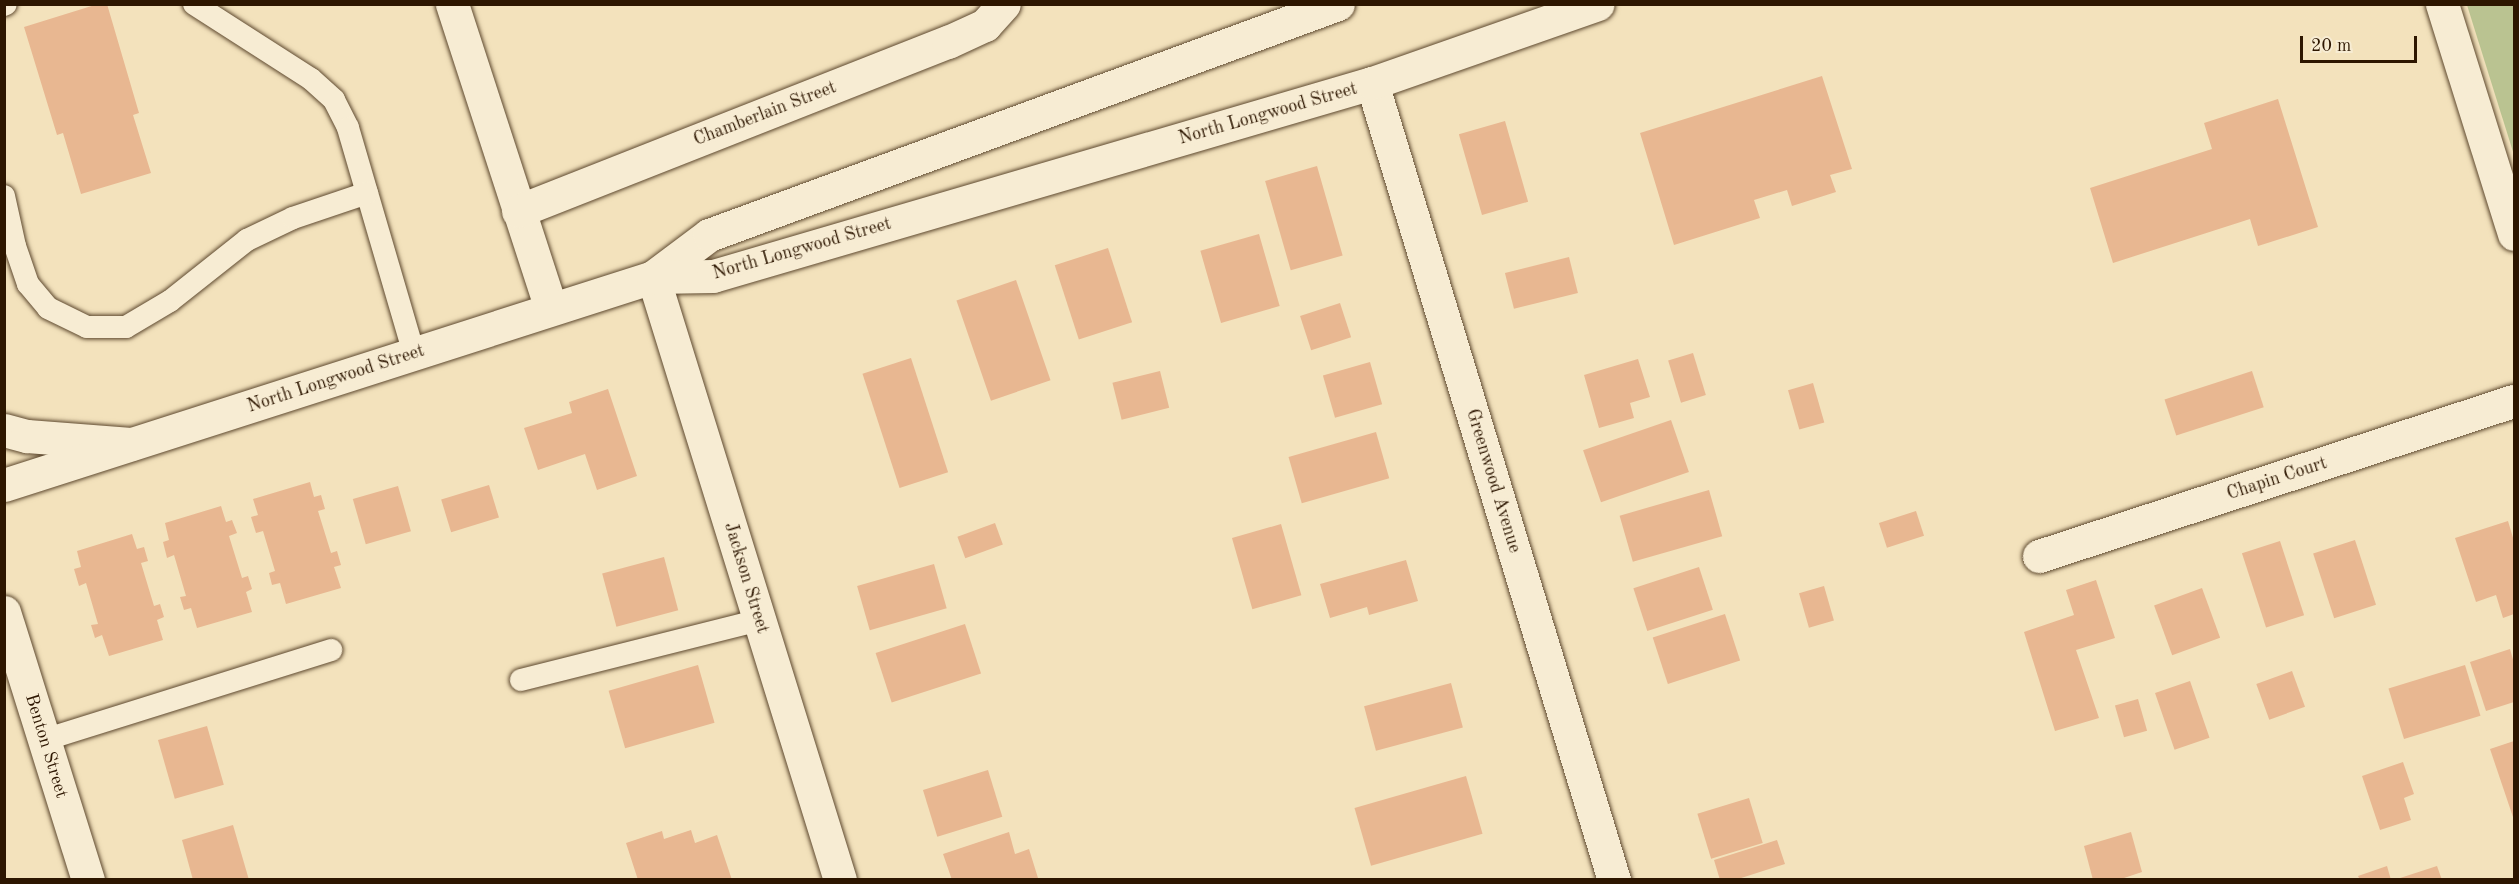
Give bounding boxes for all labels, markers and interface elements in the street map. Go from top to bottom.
scale bar [2303,24,2420,62]
text: 20 m [2311,37,2351,55]
street label: Chamberlain Street [691,77,839,151]
street label: North Longwood Street [1176,78,1360,150]
street label: North Longwood Street [710,213,894,285]
street label: North Longwood Street [245,340,427,418]
street label: Greenwood Avenue [1461,407,1525,555]
street label: Chapin Court [2224,453,2330,505]
street label: Jackson Street [719,520,773,636]
street label: Benton Street [20,691,72,801]

